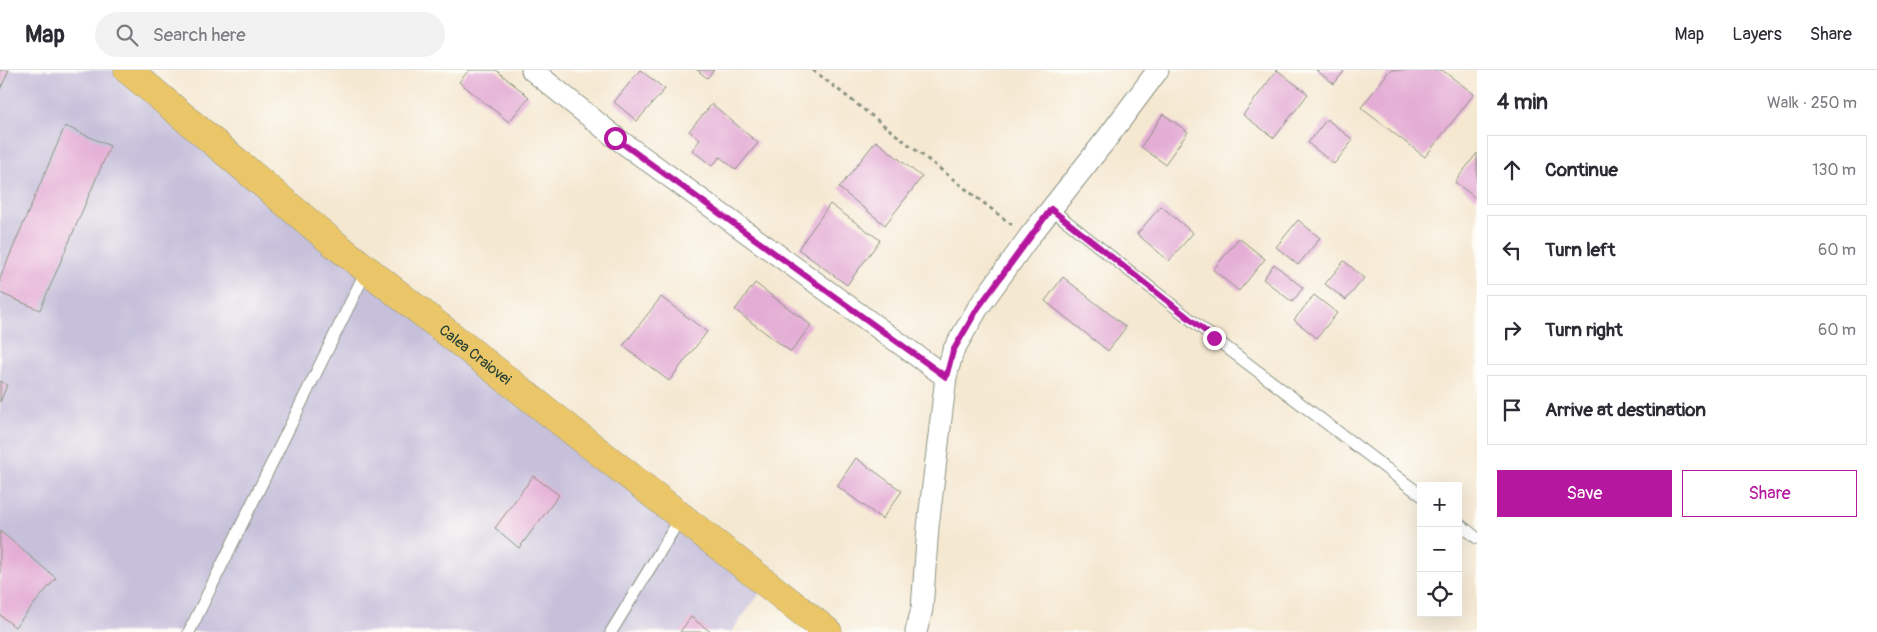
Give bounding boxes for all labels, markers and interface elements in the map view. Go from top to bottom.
search box [95,12,445,57]
text: Map [25,20,65,49]
icon: search [113,21,141,49]
text: Search here [153,23,246,47]
text: Map [1675,23,1704,46]
text: Layers [1732,23,1782,46]
text: Share [1810,23,1852,46]
text: 4 min [1497,89,1548,116]
text: Walk · 250 m [1767,93,1857,113]
route start [604,127,627,150]
icon: ahead [1498,156,1526,184]
text: Continue [1545,158,1618,182]
text: 130 m [1812,160,1856,180]
icon: left [1498,236,1526,264]
text: Turn left [1545,238,1615,262]
text: 60 m [1818,240,1856,260]
icon: right [1498,316,1526,344]
text: Turn right [1545,318,1623,342]
text: 60 m [1818,320,1856,340]
street label: Calea Craiovei [435,321,515,389]
route end [1203,327,1226,350]
icon: arrive [1498,396,1526,424]
text: Arrive at destination [1545,398,1706,422]
button: Save [1497,470,1672,517]
button: Share [1682,470,1857,517]
map controls [1417,482,1462,617]
button: + [1417,482,1462,527]
button: − [1417,527,1462,572]
button: locate [1417,572,1462,617]

